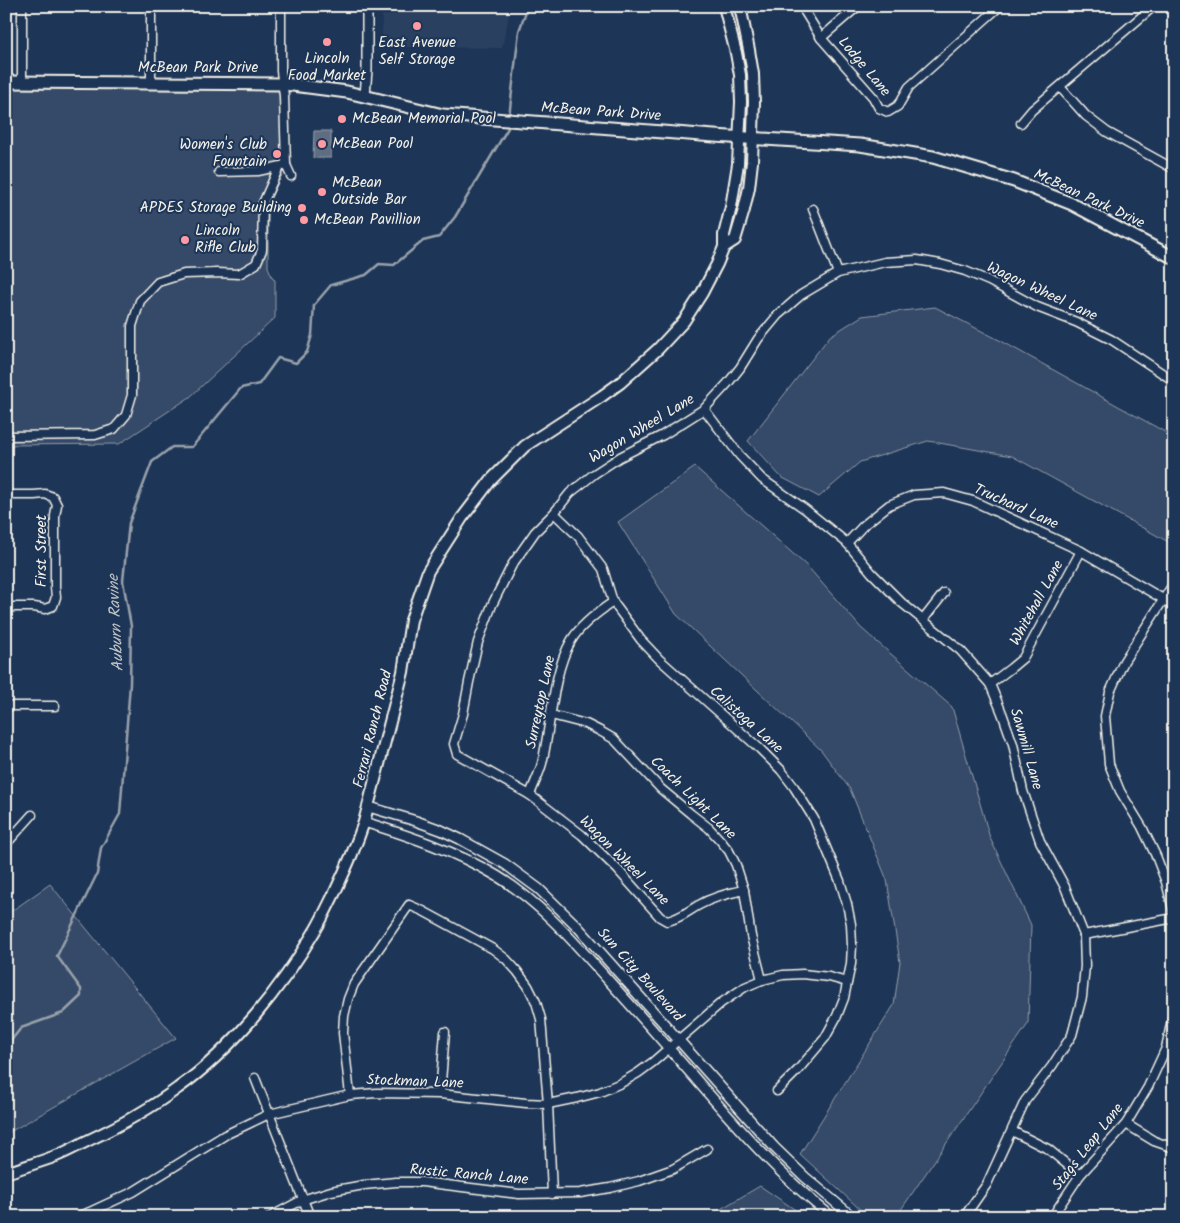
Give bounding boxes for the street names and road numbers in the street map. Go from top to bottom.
street label: Lodge Lane [832,32,897,103]
street label: McBean Park Drive [138,56,258,80]
street label: McBean Park Drive [540,96,662,128]
street label: McBean Park Drive [1029,163,1149,235]
street label: Wagon Wheel Lane [983,256,1102,328]
street label: Wagon Wheel Lane [585,388,700,470]
street label: Truchard Lane [970,478,1062,536]
street label: First Street [30,514,54,587]
street label: Whitehall Lane [1004,556,1070,650]
street label: Surreytop Lane [519,653,563,751]
street label: Ferrari Ranch Road [347,667,399,790]
street label: Calistoga Lane [704,680,789,760]
street label: Sawmill Lane [1003,705,1049,793]
street label: Coach Light Lane [644,750,742,846]
street label: Wagon Wheel Lane [573,810,675,912]
street label: Sun City Boulevard [591,922,690,1028]
street label: Stockman Lane [366,1068,464,1096]
street label: Stags Leap Lane [1046,1098,1130,1196]
street label: Rustic Ranch Lane [409,1158,530,1192]

